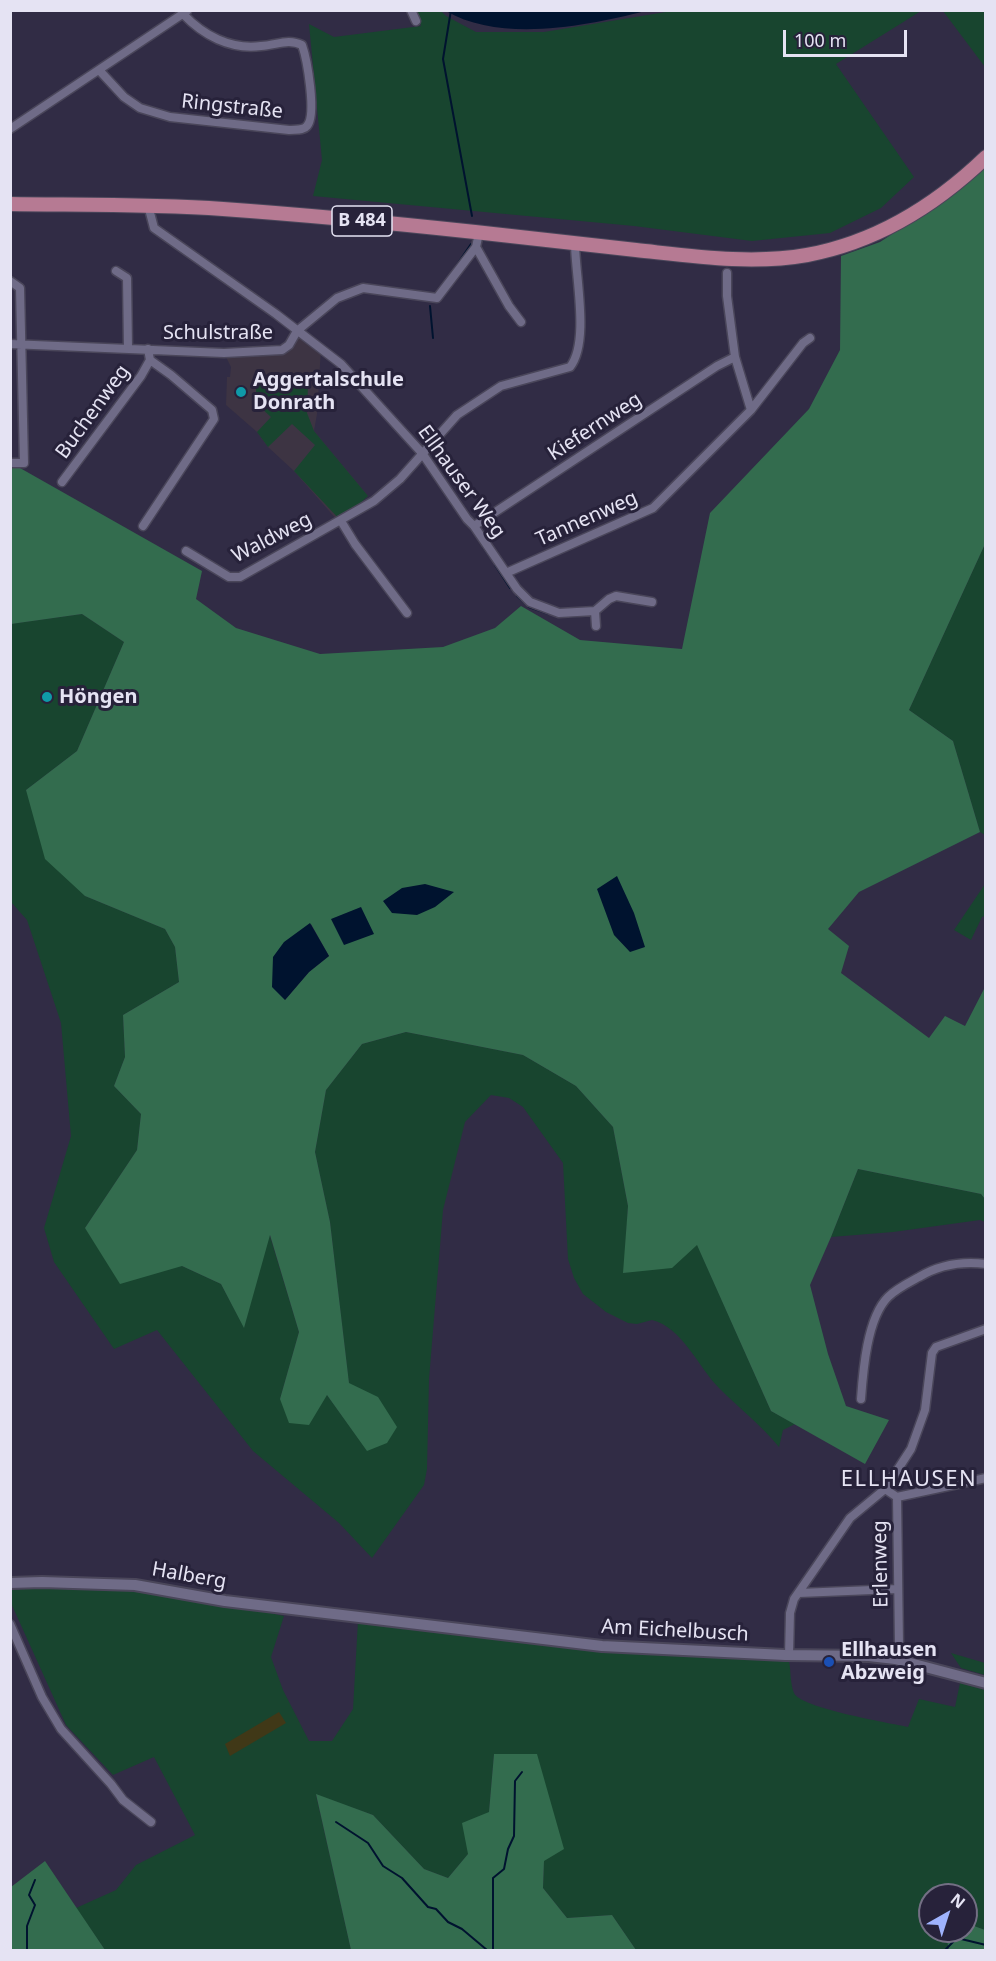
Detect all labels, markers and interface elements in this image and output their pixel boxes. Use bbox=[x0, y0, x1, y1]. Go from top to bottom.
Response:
scale bar bbox=[786, 18, 910, 56]
text: 100 m bbox=[794, 28, 846, 52]
street label: Ringstraße bbox=[180, 90, 284, 124]
road number: B 484 bbox=[332, 206, 392, 236]
street label: Schulstraße bbox=[163, 321, 273, 345]
street label: Buchenweg bbox=[51, 360, 135, 464]
place label: Aggertalschule Donrath bbox=[253, 368, 404, 415]
marker: Aggertalschule Donrath bbox=[234, 385, 248, 399]
street label: Kiefernweg bbox=[544, 388, 646, 466]
street label: Ellhauser Weg bbox=[412, 421, 510, 543]
street label: Tannenweg bbox=[533, 486, 641, 552]
street label: Waldweg bbox=[228, 508, 316, 568]
place label: Höngen bbox=[59, 685, 137, 709]
marker: Höngen bbox=[40, 690, 54, 704]
district label: ELLHAUSEN bbox=[841, 1467, 977, 1493]
street label: Erlenweg bbox=[868, 1520, 894, 1608]
street label: Halberg bbox=[150, 1558, 228, 1594]
street label: Am Eichelbusch bbox=[601, 1615, 749, 1647]
place label: Ellhausen Abzweig bbox=[841, 1638, 937, 1685]
marker: Ellhausen Abzweig bbox=[822, 1655, 836, 1669]
north arrow bbox=[918, 1883, 978, 1943]
text: N bbox=[946, 1888, 970, 1913]

